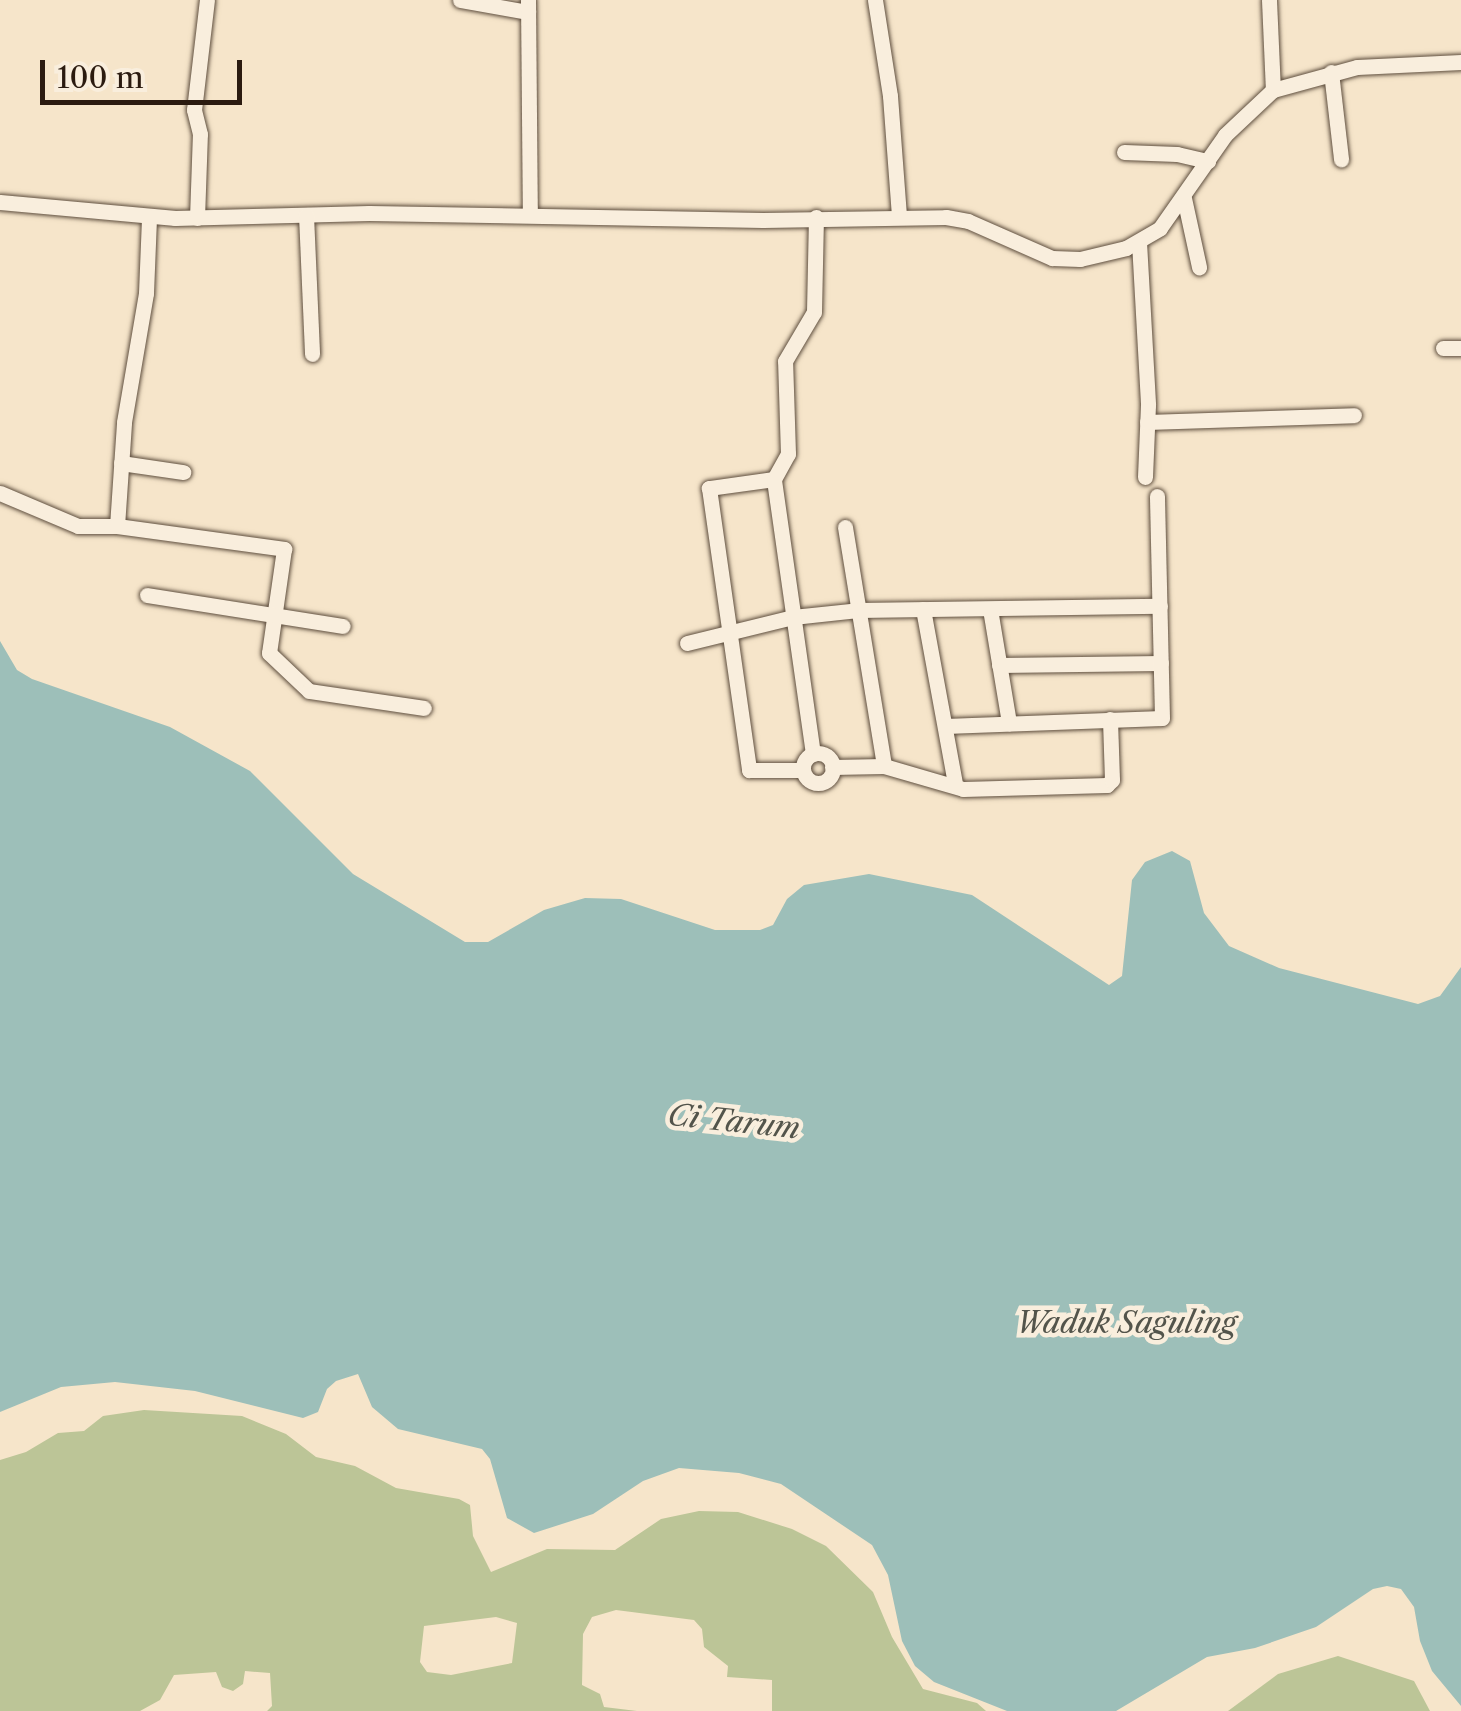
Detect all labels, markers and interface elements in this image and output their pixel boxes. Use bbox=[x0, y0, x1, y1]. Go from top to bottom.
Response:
scale bar bbox=[45, 40, 248, 102]
text: 100 m bbox=[57, 59, 144, 96]
water label: Ci Tarum bbox=[666, 1097, 802, 1147]
water label: Waduk Saguling bbox=[1016, 1305, 1236, 1341]

